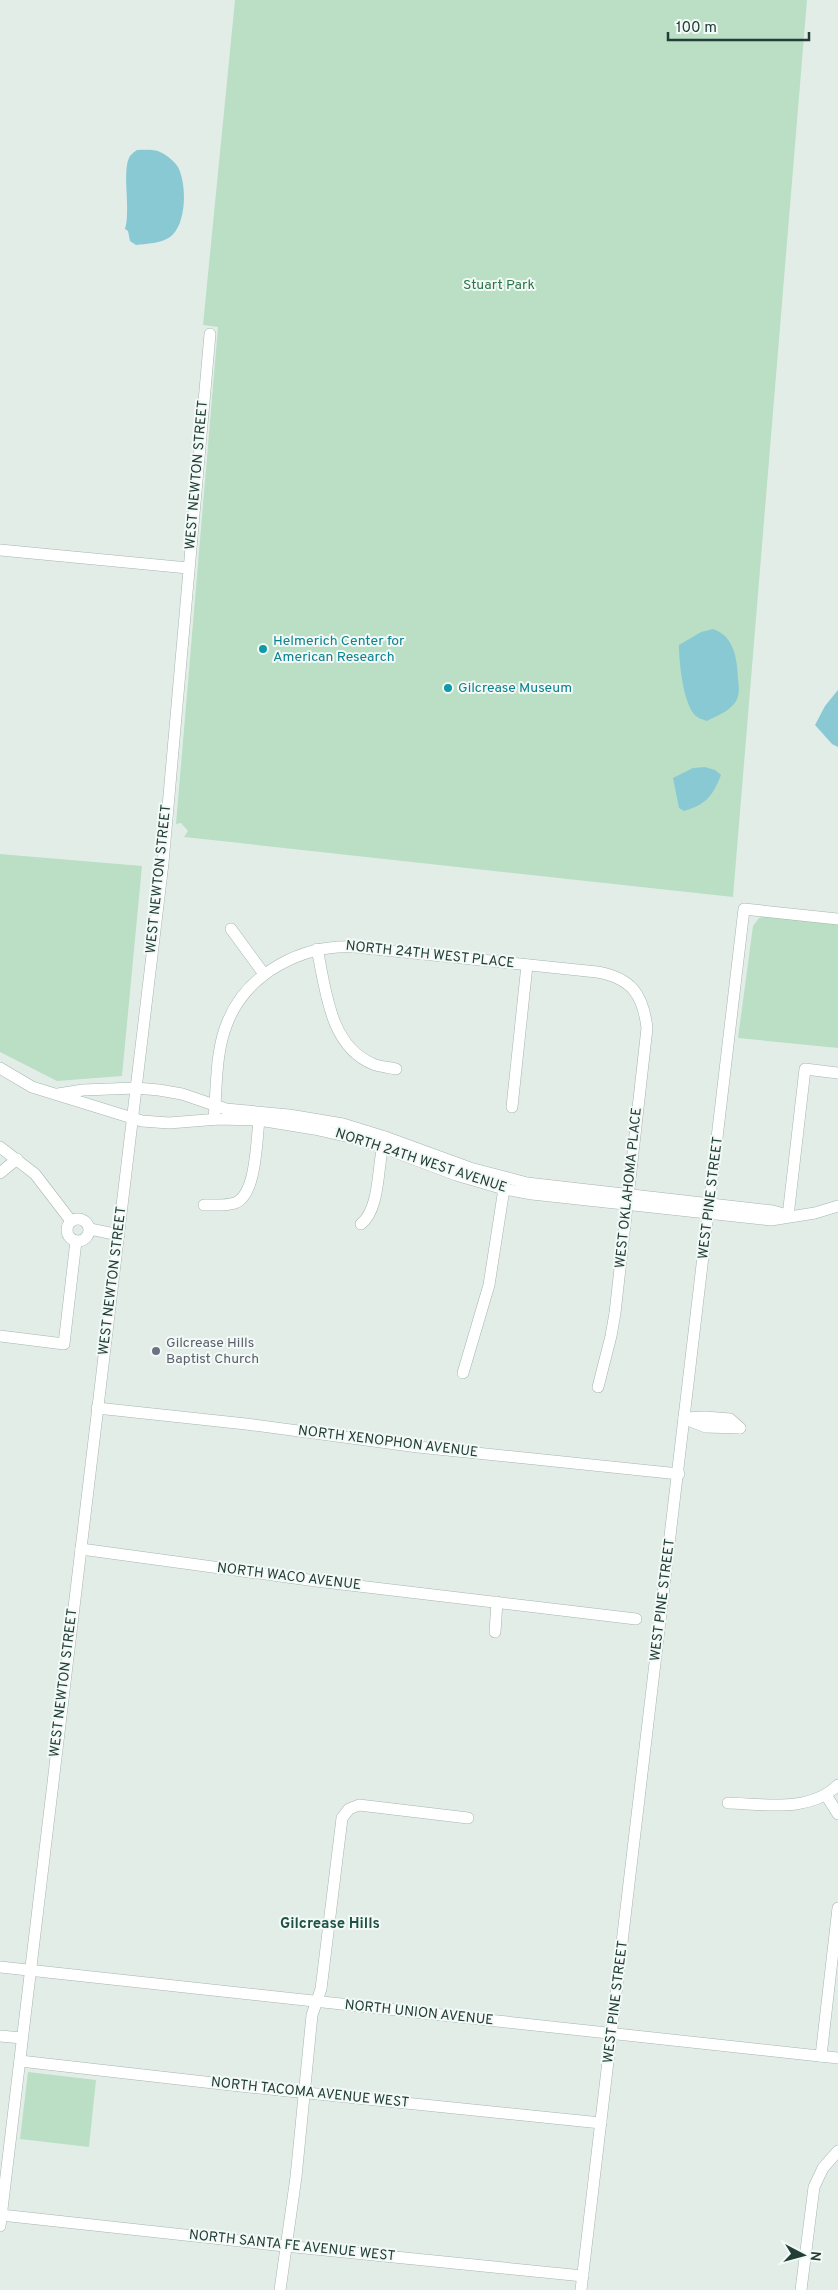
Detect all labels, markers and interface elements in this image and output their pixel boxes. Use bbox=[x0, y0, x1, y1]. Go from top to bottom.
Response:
scale bar bbox=[668, 10, 809, 42]
text: 100 m bbox=[676, 19, 717, 38]
park label: Stuart Park bbox=[463, 277, 535, 294]
street label: WEST NEWTON STREET bbox=[182, 400, 212, 550]
place label: Helmerich Center for American Research bbox=[273, 633, 405, 666]
marker: Helmerich Center for American Research bbox=[257, 643, 269, 655]
place label: Gilcrease Museum bbox=[458, 680, 572, 697]
marker: Gilcrease Museum bbox=[442, 682, 454, 694]
street label: WEST NEWTON STREET bbox=[143, 804, 175, 954]
street label: NORTH 24TH WEST PLACE bbox=[345, 938, 515, 972]
street label: WEST OKLAHOMA PLACE bbox=[612, 1107, 646, 1269]
street label: NORTH 24TH WEST AVENUE bbox=[333, 1125, 509, 1197]
street label: WEST PINE STREET bbox=[695, 1136, 727, 1260]
street label: WEST NEWTON STREET bbox=[95, 1206, 131, 1356]
place label: Gilcrease Hills Baptist Church bbox=[166, 1335, 259, 1368]
marker: Gilcrease Hills Baptist Church bbox=[150, 1345, 162, 1357]
street label: NORTH XENOPHON AVENUE bbox=[297, 1423, 479, 1461]
street label: WEST PINE STREET bbox=[647, 1538, 679, 1662]
street label: NORTH WACO AVENUE bbox=[216, 1560, 362, 1594]
street label: WEST NEWTON STREET bbox=[46, 1608, 82, 1758]
district label: Gilcrease Hills bbox=[280, 1915, 380, 1934]
street label: WEST PINE STREET bbox=[600, 1940, 632, 2064]
street label: NORTH UNION AVENUE bbox=[344, 1997, 494, 2029]
street label: NORTH TACOMA AVENUE WEST bbox=[210, 2074, 410, 2112]
street label: NORTH SANTA FE AVENUE WEST bbox=[188, 2227, 396, 2265]
north arrow bbox=[778, 2230, 828, 2280]
text: N bbox=[805, 2250, 823, 2262]

